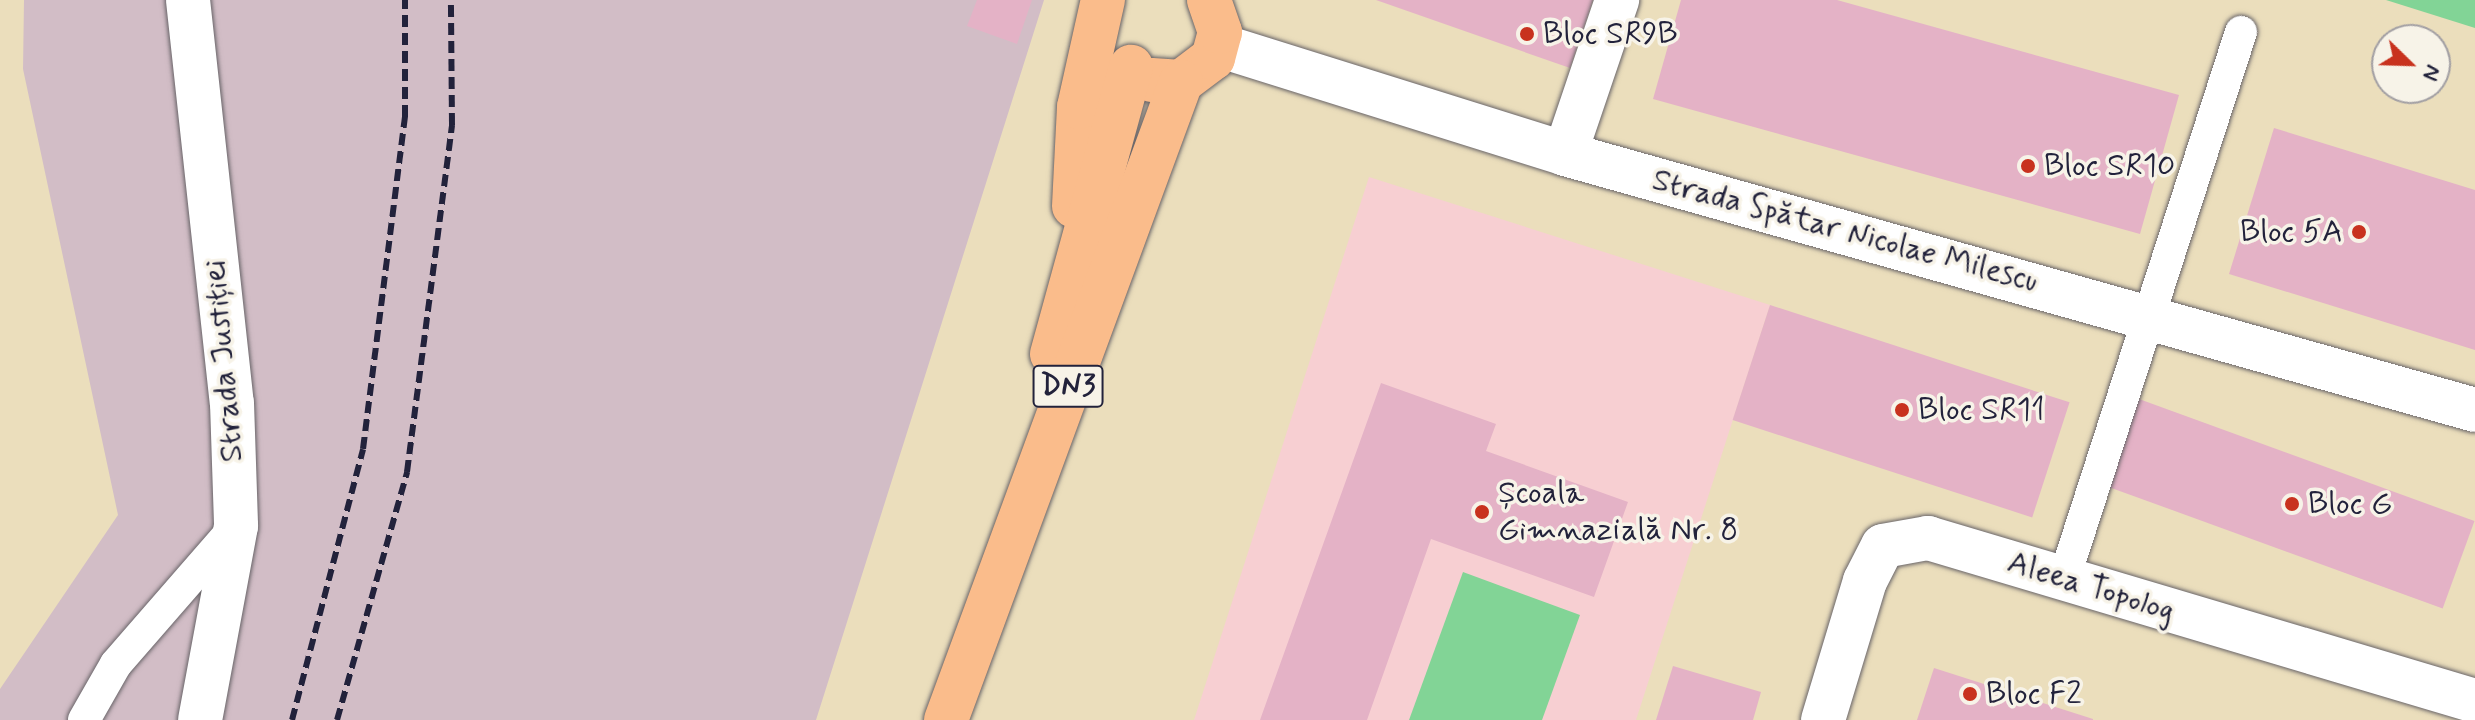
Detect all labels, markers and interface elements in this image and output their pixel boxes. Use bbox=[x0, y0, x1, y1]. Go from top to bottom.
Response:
place label: Bloc SR9B bbox=[1543, 15, 1678, 53]
north arrow bbox=[2371, 24, 2451, 104]
marker: Bloc SR9B bbox=[1518, 25, 1536, 43]
text: N bbox=[2416, 60, 2447, 85]
place label: Bloc SR10 bbox=[2044, 147, 2175, 185]
marker: Bloc SR10 bbox=[2019, 157, 2037, 175]
street label: Strada Spătar Nicolae Milescu bbox=[1641, 159, 2049, 303]
place label: Bloc 5A bbox=[2240, 213, 2343, 251]
marker: Bloc 5A bbox=[2350, 223, 2368, 241]
street label: Strada Justiției bbox=[196, 258, 252, 464]
road number: DN3 bbox=[1032, 360, 1104, 412]
place label: Bloc SR11 bbox=[1918, 391, 2045, 429]
marker: Bloc SR11 bbox=[1893, 401, 1911, 419]
place label: Școala Gimnazială Nr. 8 bbox=[1498, 475, 1738, 550]
place label: Bloc G bbox=[2308, 485, 2392, 523]
marker: Bloc G bbox=[2283, 495, 2301, 513]
marker: Școala Gimnazială Nr. 8 bbox=[1473, 503, 1491, 521]
street label: Aleea Topolog bbox=[2003, 543, 2179, 631]
place label: Bloc F2 bbox=[1986, 675, 2082, 713]
marker: Bloc F2 bbox=[1961, 685, 1979, 703]

